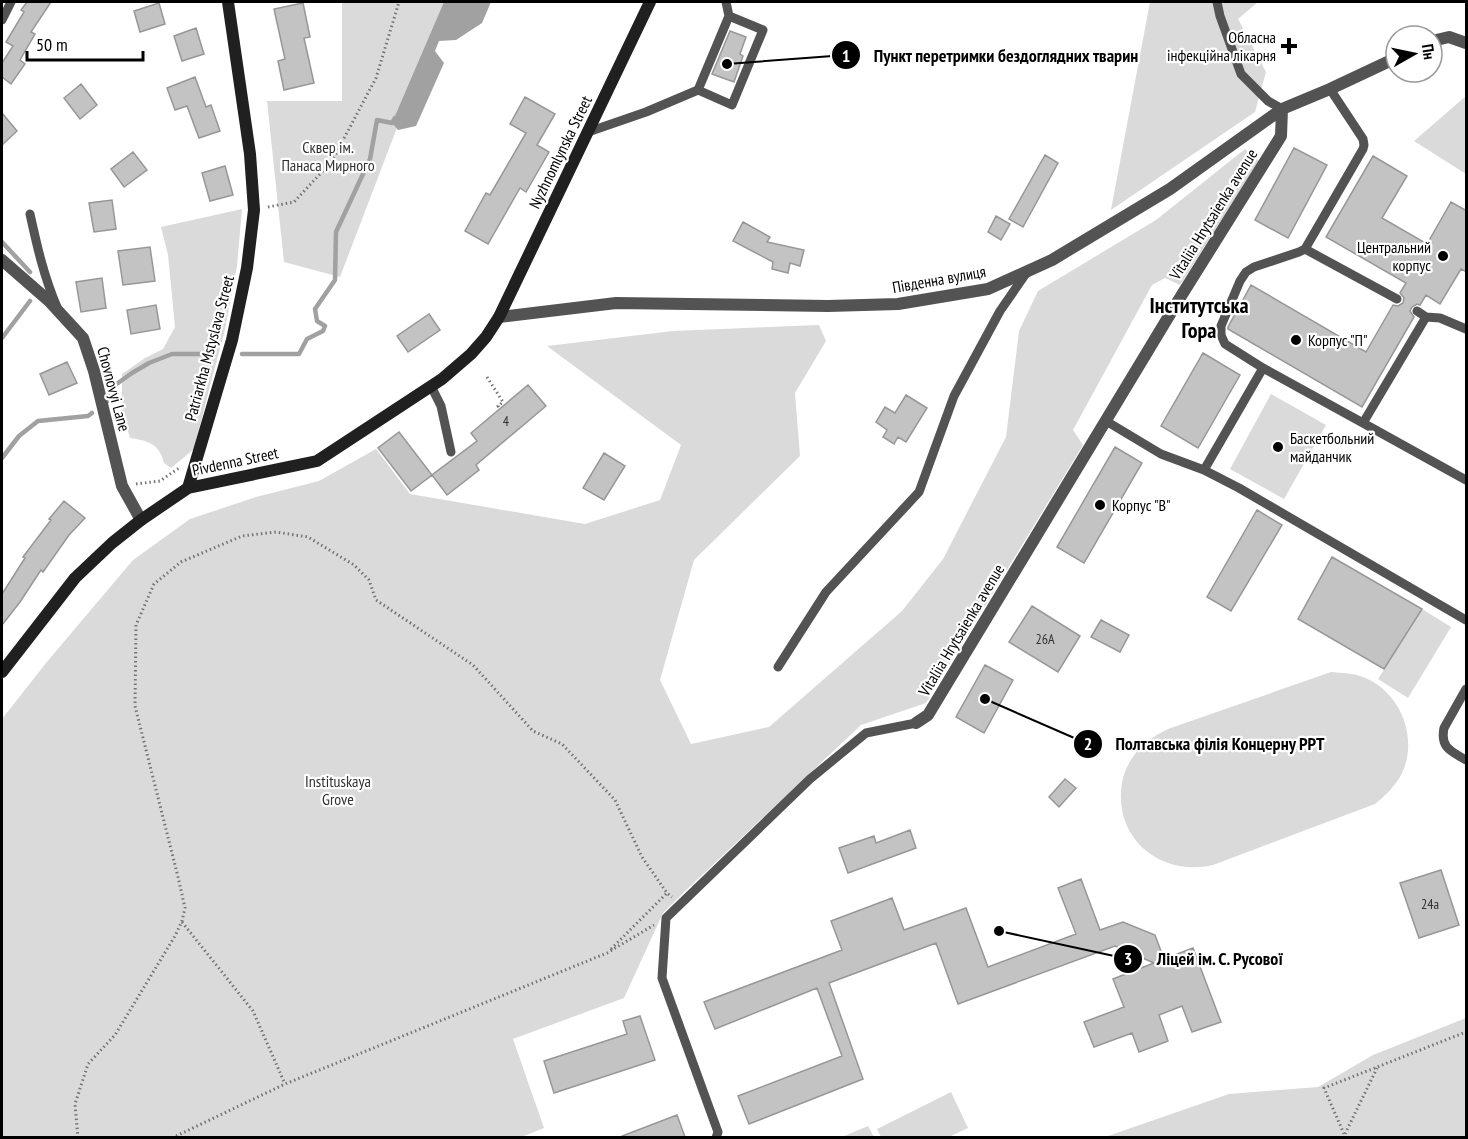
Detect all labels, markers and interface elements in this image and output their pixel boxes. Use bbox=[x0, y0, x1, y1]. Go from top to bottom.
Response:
scale bar bbox=[27, 24, 142, 62]
north arrow bbox=[1384, 24, 1444, 84]
place label: Обласна інфекційна лікарня bbox=[1167, 27, 1276, 65]
text: 50 m bbox=[36, 33, 68, 56]
callout: Пункт перетримки бездоглядних тварин bbox=[831, 37, 1151, 73]
marker: Обласна інфекційна лікарня bbox=[1280, 37, 1298, 55]
text: Пн bbox=[1418, 42, 1440, 61]
text: 1 bbox=[842, 44, 850, 67]
text: Пункт перетримки бездоглядних тварин bbox=[874, 44, 1138, 67]
street label: Nyzhnomlynska Street bbox=[524, 92, 596, 212]
park label: Сквер ім. Панаса Мирного bbox=[281, 137, 375, 175]
street label: Vitaliia Hrytsaienka avenue bbox=[1164, 145, 1261, 284]
place label: Центральний корпус bbox=[1357, 237, 1431, 275]
marker: Центральний корпус bbox=[1436, 249, 1450, 263]
street label: Південна вулиця bbox=[891, 261, 987, 297]
street label: Patriarkha Mstyslava Street bbox=[180, 272, 238, 423]
district label: Інститутська Гора bbox=[1149, 291, 1249, 344]
place label: Корпус "П" bbox=[1308, 330, 1368, 350]
marker: Корпус "П" bbox=[1289, 333, 1303, 347]
street label: Chovnovyi Lane bbox=[93, 344, 135, 434]
house number: 4 bbox=[503, 412, 510, 430]
place label: Баскетбольний майданчик bbox=[1290, 428, 1374, 466]
marker: Баскетбольний майданчик bbox=[1271, 440, 1285, 454]
street label: Pivdenna Street bbox=[190, 442, 280, 480]
place label: Корпус "В" bbox=[1112, 495, 1171, 515]
marker: Корпус "В" bbox=[1093, 498, 1107, 512]
street label: Vitaliia Hrytsaienka avenue bbox=[913, 560, 1008, 700]
house number: 26А bbox=[1035, 630, 1055, 648]
callout: Полтавська філія Концерну РРТ bbox=[1073, 726, 1337, 762]
text: 2 bbox=[1084, 732, 1092, 755]
text: Полтавська філія Концерну РРТ bbox=[1115, 732, 1325, 755]
park label: Іnstituskaya Grove bbox=[305, 771, 371, 809]
house number: 24а bbox=[1421, 895, 1439, 913]
callout: Ліцей ім. С. Русової bbox=[1113, 941, 1296, 977]
text: 3 bbox=[1124, 947, 1132, 970]
text: Ліцей ім. С. Русової bbox=[1156, 947, 1283, 970]

